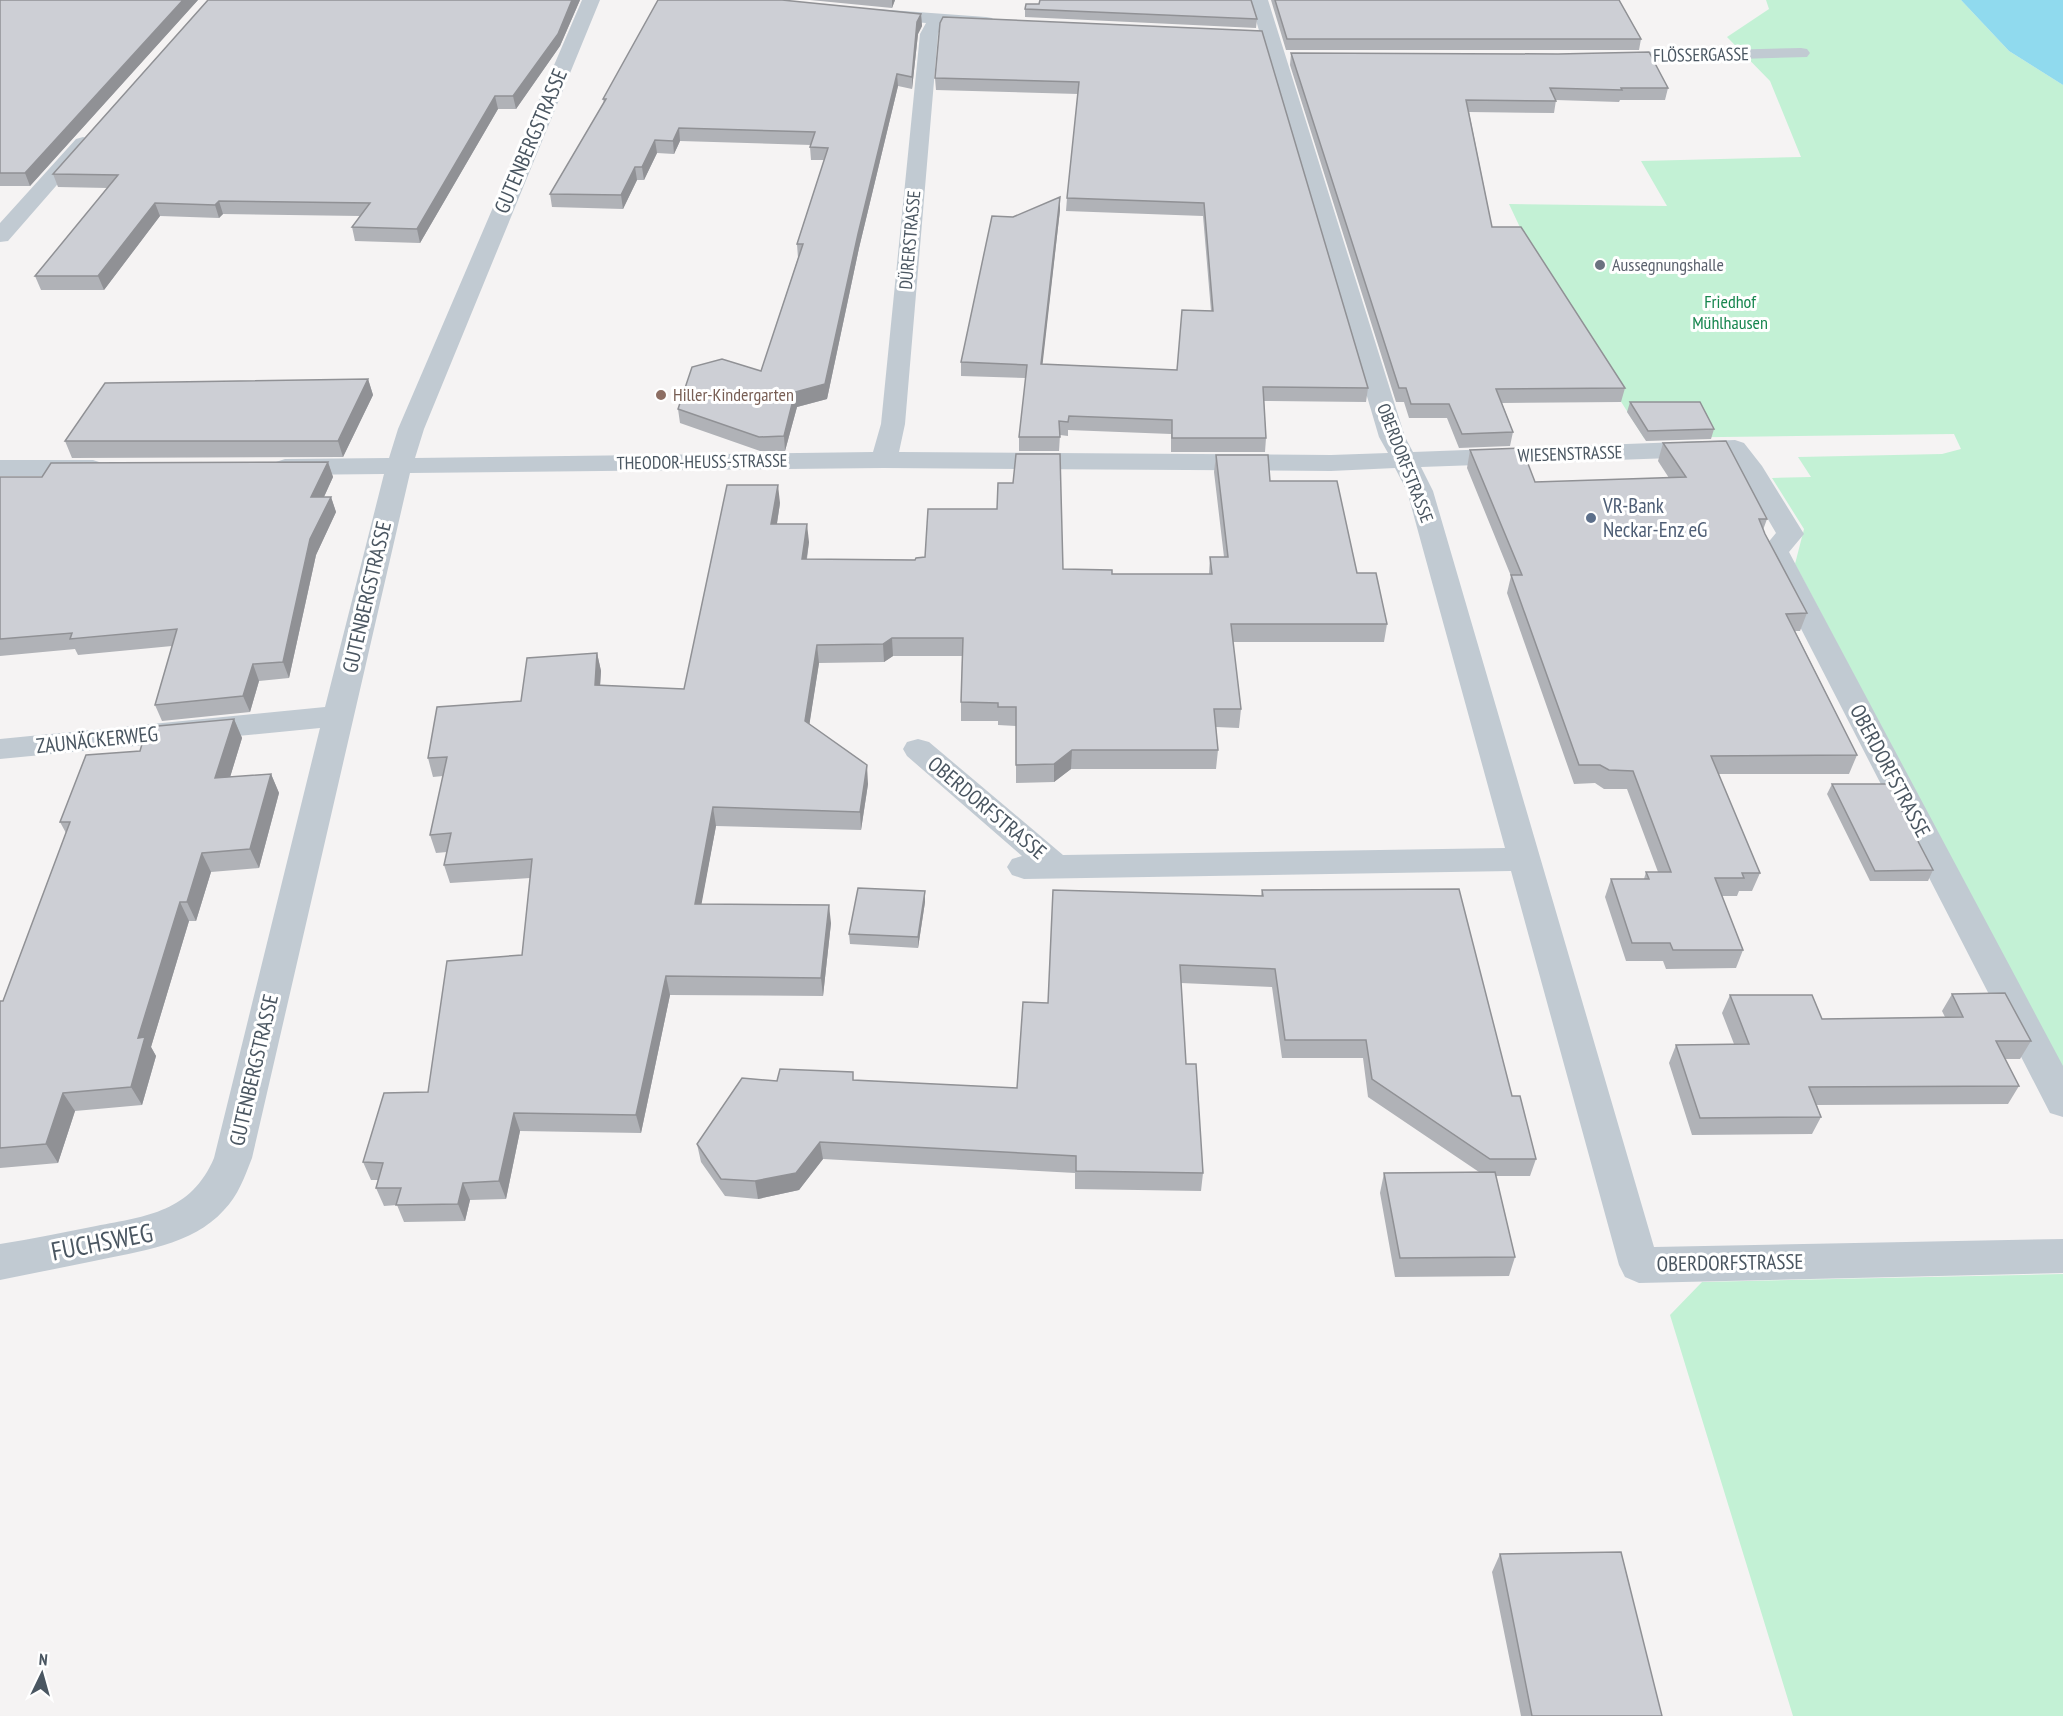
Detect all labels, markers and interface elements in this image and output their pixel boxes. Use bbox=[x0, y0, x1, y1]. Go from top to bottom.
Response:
street label: FLÖSSERGASSE bbox=[1653, 42, 1749, 67]
street label: GUTENBERGSTRASSE bbox=[488, 64, 573, 217]
street label: DÜRERSTRASSE bbox=[894, 189, 925, 290]
place label: Aussegnungshalle bbox=[1612, 253, 1724, 276]
marker: Aussegnungshalle bbox=[1593, 258, 1607, 272]
park label: Friedhof Mühlhausen bbox=[1692, 290, 1768, 334]
place label: Hiller-Kindergarten bbox=[673, 383, 794, 406]
marker: Hiller-Kindergarten bbox=[654, 388, 668, 402]
street label: OBERDORFSTRASSE bbox=[1372, 400, 1439, 526]
street label: WIESENSTRASSE bbox=[1517, 440, 1623, 467]
street label: THEODOR-HEUSS-STRASSE bbox=[616, 449, 788, 474]
place label: VR-Bank Neckar-Enz eG bbox=[1602, 492, 1707, 543]
marker: VR-Bank Neckar-Enz eG bbox=[1584, 511, 1598, 525]
street label: GUTENBERGSTRASSE bbox=[336, 519, 397, 675]
street label: OBERDORFSTRASSE bbox=[1844, 700, 1937, 842]
street label: ZAUNÄCKERWEG bbox=[35, 720, 159, 759]
street label: OBERDORFSTRASSE bbox=[922, 750, 1052, 865]
street label: GUTENBERGSTRASSE bbox=[223, 992, 284, 1148]
street label: FUCHSWEG bbox=[48, 1216, 155, 1268]
street label: OBERDORFSTRASSE bbox=[1656, 1248, 1804, 1277]
north arrow bbox=[12, 1644, 72, 1704]
text: N bbox=[38, 1649, 48, 1669]

